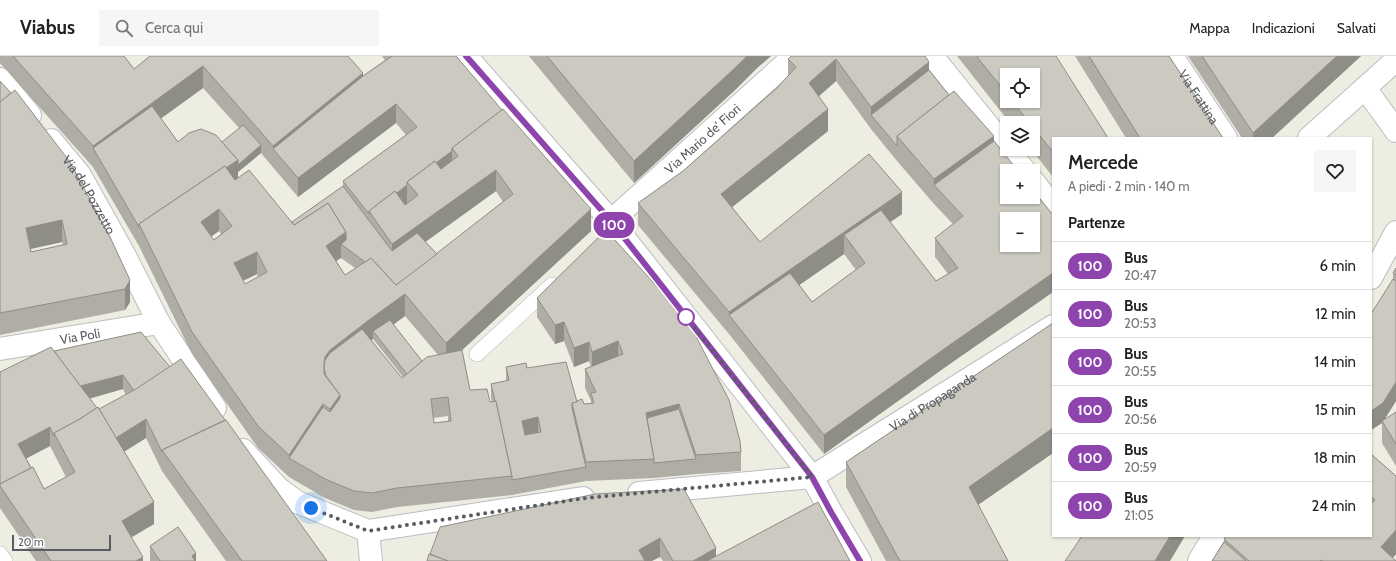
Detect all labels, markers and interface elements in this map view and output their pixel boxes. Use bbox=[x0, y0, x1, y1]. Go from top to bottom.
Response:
search box bbox=[99, 10, 379, 46]
text: Viabus bbox=[20, 16, 75, 39]
icon: search bbox=[113, 17, 135, 39]
text: Cerca qui bbox=[145, 19, 203, 37]
text: Mappa bbox=[1189, 19, 1230, 37]
text: Indicazioni bbox=[1252, 19, 1315, 37]
text: Salvati bbox=[1337, 19, 1376, 37]
street label: Via Frattina bbox=[1175, 67, 1223, 128]
map controls bbox=[1000, 68, 1040, 252]
button: locate bbox=[1000, 68, 1040, 108]
street label: Via Mario de' Fiori bbox=[661, 100, 744, 177]
button: layers bbox=[1000, 116, 1040, 156]
button: heart bbox=[1314, 150, 1356, 192]
text: Mercede bbox=[1068, 151, 1138, 174]
street label: Via del Pozzetto bbox=[59, 152, 119, 237]
button: + bbox=[1000, 164, 1040, 204]
text: A piedi · 2 min · 140 m bbox=[1068, 178, 1190, 194]
line badge: 100 bbox=[591, 212, 637, 238]
button: − bbox=[1000, 212, 1040, 252]
text: Partenze bbox=[1068, 214, 1125, 232]
text: 100 bbox=[602, 216, 626, 234]
text: Bus bbox=[1124, 249, 1148, 267]
text: 100 bbox=[1078, 257, 1102, 275]
text: 6 min bbox=[1319, 257, 1356, 275]
text: 20:47 bbox=[1124, 267, 1157, 283]
text: Bus bbox=[1124, 297, 1148, 315]
text: 100 bbox=[1078, 305, 1102, 323]
text: 12 min bbox=[1315, 305, 1356, 323]
unlabelled marker bbox=[677, 308, 695, 326]
text: 20:53 bbox=[1124, 315, 1157, 331]
street label: Via Poli bbox=[59, 325, 101, 347]
text: Bus bbox=[1124, 345, 1148, 363]
text: 100 bbox=[1078, 353, 1102, 371]
text: 14 min bbox=[1314, 353, 1356, 371]
text: 20:55 bbox=[1124, 363, 1157, 379]
street label: Via di Propaganda bbox=[886, 368, 979, 434]
text: Bus bbox=[1124, 393, 1148, 411]
text: 100 bbox=[1078, 401, 1102, 419]
text: 15 min bbox=[1315, 401, 1356, 419]
text: 20:56 bbox=[1124, 411, 1157, 427]
text: Bus bbox=[1124, 441, 1148, 459]
text: 100 bbox=[1078, 449, 1102, 467]
text: 18 min bbox=[1314, 449, 1356, 467]
text: 20:59 bbox=[1124, 459, 1157, 475]
text: Bus bbox=[1124, 489, 1148, 507]
text: 100 bbox=[1078, 497, 1102, 515]
text: 24 min bbox=[1311, 497, 1356, 515]
your location bbox=[301, 498, 321, 518]
text: 21:05 bbox=[1124, 507, 1154, 523]
scale bar bbox=[12, 533, 111, 552]
text: 20 m bbox=[18, 535, 44, 549]

